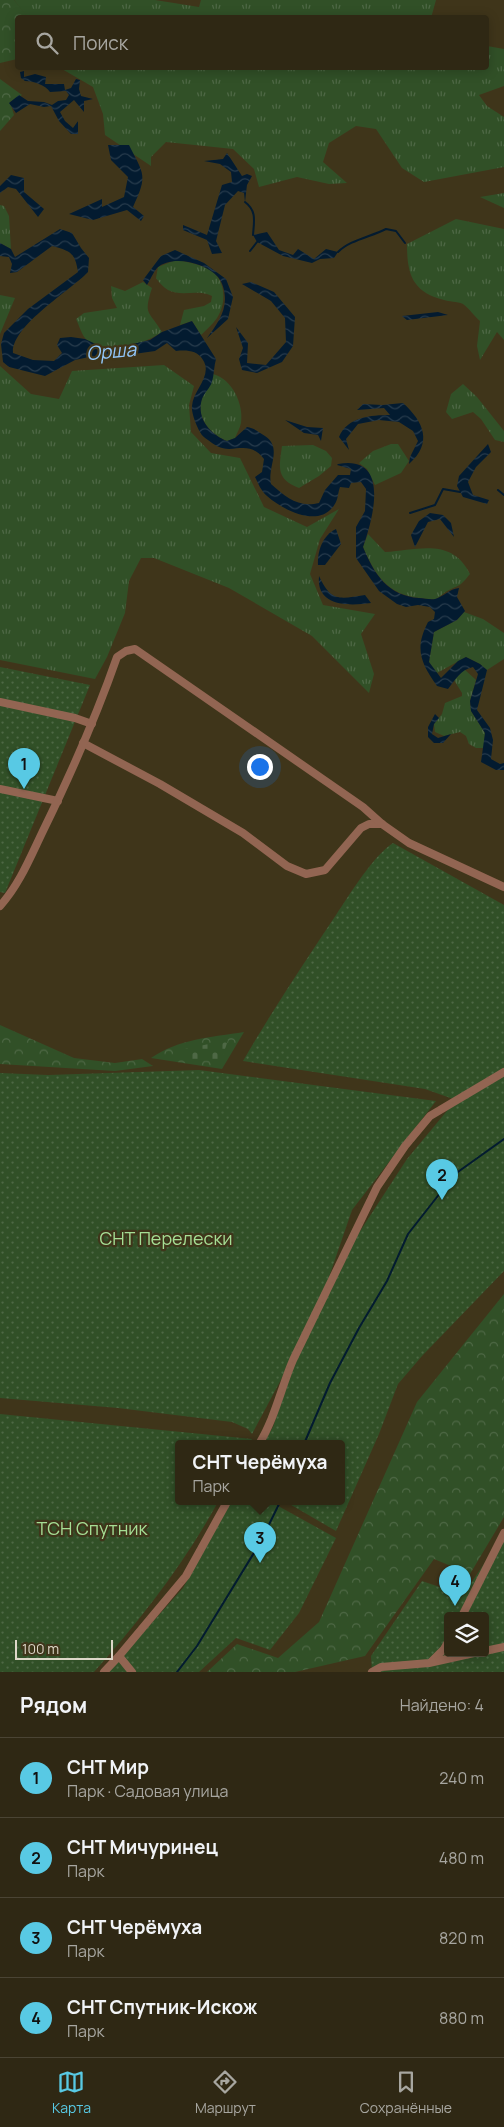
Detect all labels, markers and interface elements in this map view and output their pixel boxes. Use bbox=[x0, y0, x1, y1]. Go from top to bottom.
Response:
search box bbox=[15, 15, 489, 70]
icon: search bbox=[33, 29, 61, 57]
text: Поиск bbox=[73, 30, 128, 56]
water label: Орша bbox=[85, 336, 138, 366]
pin: 1 bbox=[8, 748, 40, 789]
your location bbox=[247, 754, 273, 780]
pin: 2 bbox=[426, 1159, 458, 1200]
park label: СНТ Перелески bbox=[99, 1226, 233, 1250]
popup bbox=[175, 1440, 345, 1505]
text: СНТ Черёмуха bbox=[192, 1449, 328, 1475]
text: Парк bbox=[192, 1475, 230, 1497]
park label: ТСН Спутник bbox=[36, 1516, 149, 1540]
pin: 3 bbox=[244, 1522, 276, 1563]
pin: 4 bbox=[439, 1565, 471, 1606]
map controls bbox=[444, 1612, 489, 1657]
button: layers bbox=[444, 1612, 489, 1657]
scale bar bbox=[15, 1637, 112, 1660]
text: 100 m bbox=[22, 1639, 59, 1658]
text: Рядом bbox=[20, 1691, 87, 1719]
text: Найдено: 4 bbox=[400, 1694, 484, 1716]
text: СНТ Мир bbox=[67, 1754, 149, 1780]
text: 1 bbox=[32, 1767, 40, 1789]
text: 240 m bbox=[439, 1767, 484, 1789]
text: Парк · Садовая улица bbox=[67, 1780, 228, 1802]
text: СНТ Мичуринец bbox=[67, 1834, 218, 1860]
text: 2 bbox=[31, 1847, 41, 1869]
text: 480 m bbox=[439, 1847, 484, 1869]
text: Парк bbox=[67, 1860, 104, 1882]
text: СНТ Черёмуха bbox=[67, 1914, 202, 1940]
text: 3 bbox=[31, 1927, 41, 1949]
text: 820 m bbox=[439, 1927, 484, 1949]
text: Парк bbox=[67, 1940, 104, 1962]
text: СНТ Спутник-Искож bbox=[67, 1994, 257, 2020]
text: 4 bbox=[31, 2007, 41, 2029]
text: 880 m bbox=[439, 2007, 484, 2029]
text: Парк bbox=[67, 2020, 104, 2042]
tab: Карта bbox=[52, 2068, 91, 2117]
tab: Маршрут bbox=[195, 2068, 256, 2117]
tab: Сохранённые bbox=[360, 2068, 452, 2117]

